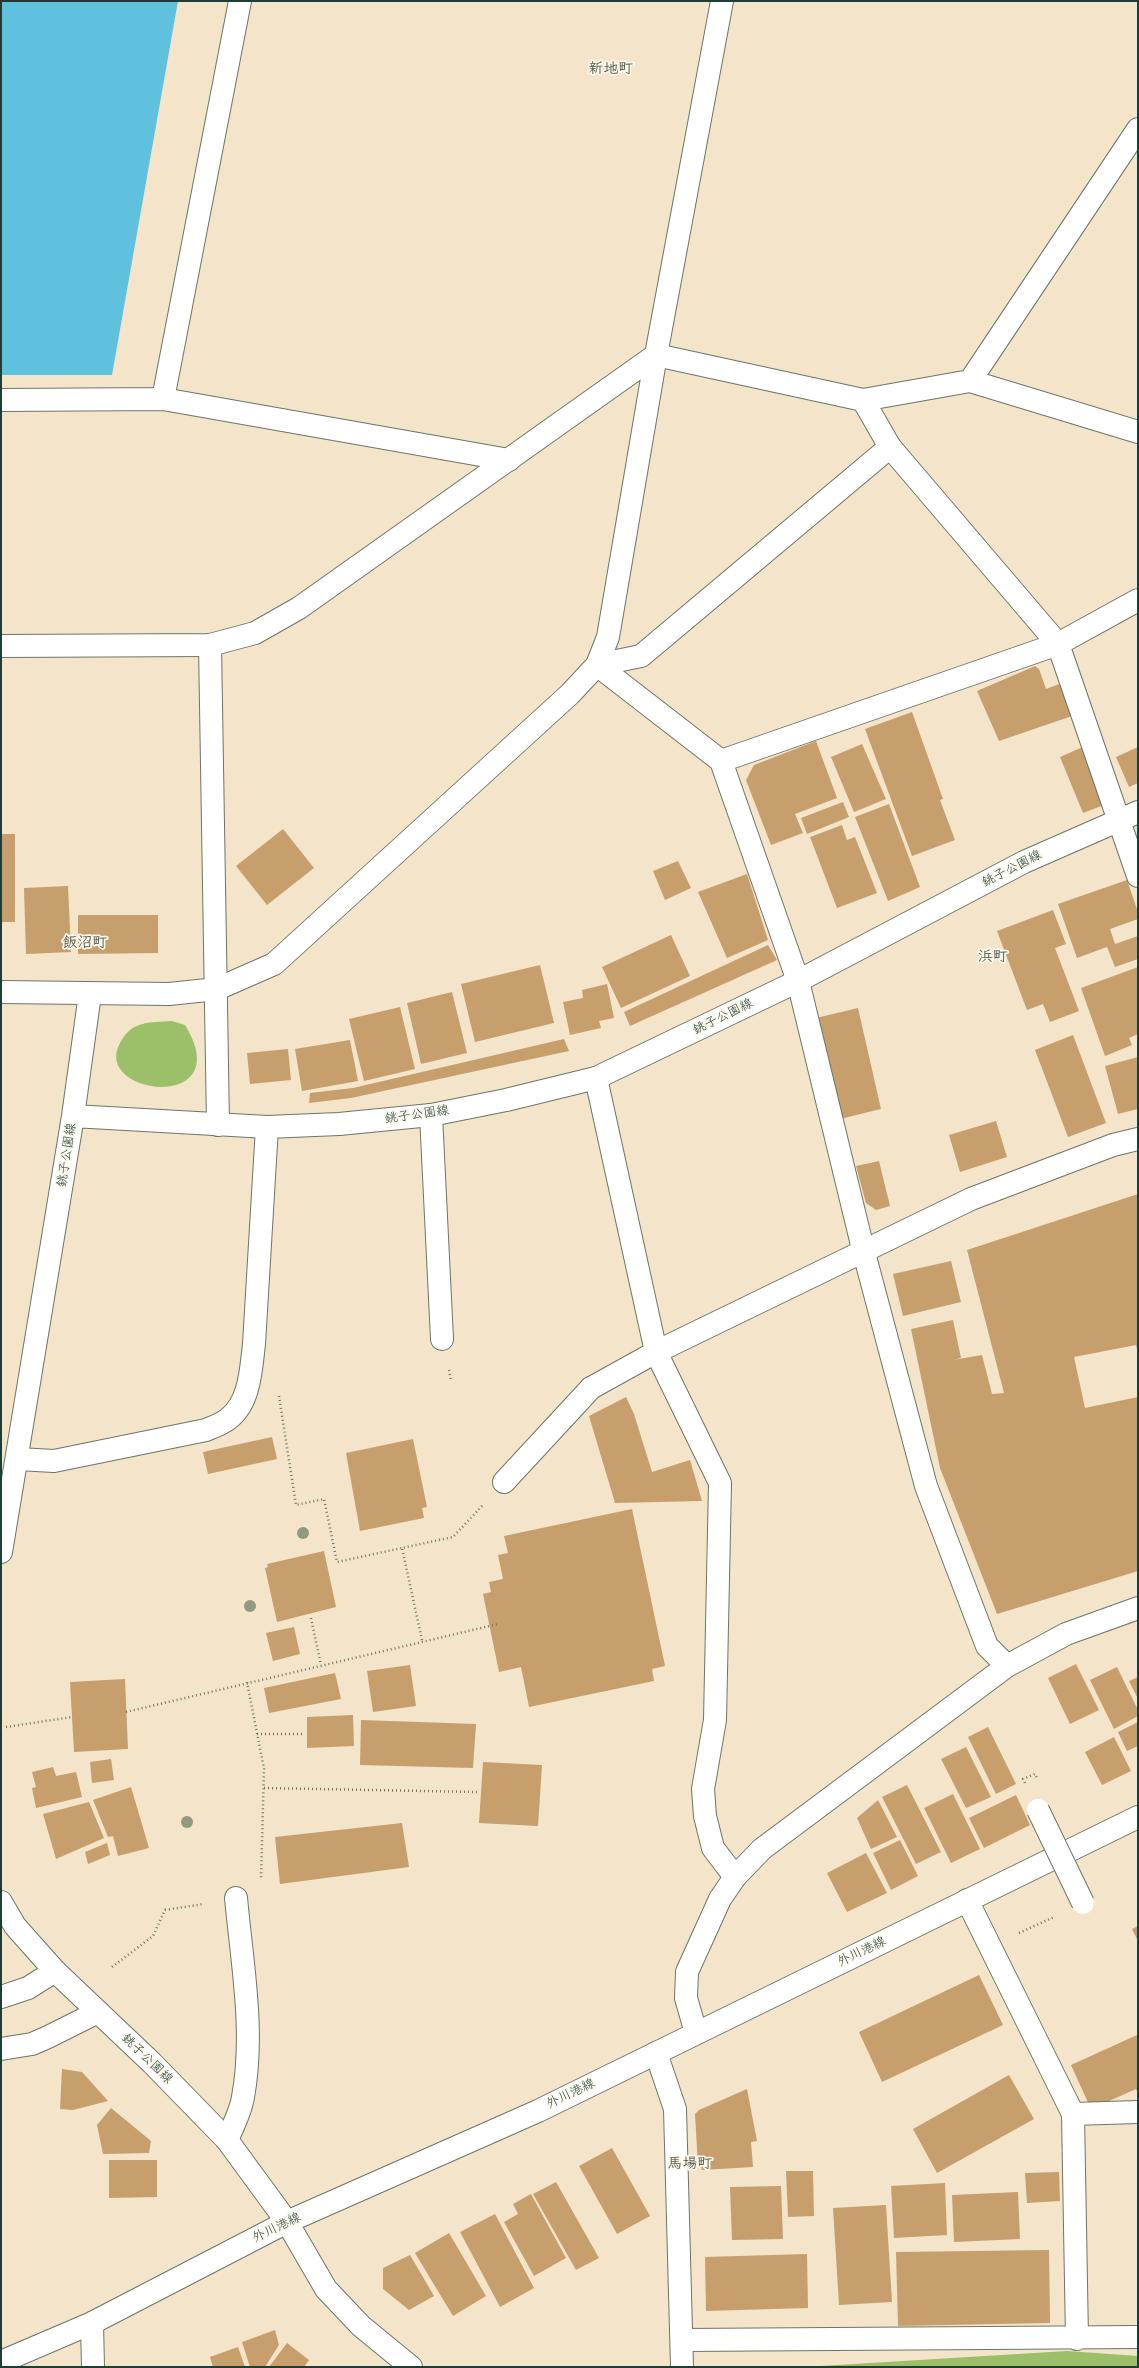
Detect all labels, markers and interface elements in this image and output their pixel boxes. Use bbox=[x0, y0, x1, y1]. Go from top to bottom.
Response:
district label: 新地町 bbox=[589, 60, 633, 78]
street label: 銚子公園線 bbox=[980, 847, 1044, 891]
district label: 飯沼町 bbox=[63, 934, 107, 952]
district label: 浜町 bbox=[978, 948, 1008, 966]
street label: 銚子公園線 bbox=[690, 996, 756, 1038]
street label: 銚子公園線 bbox=[384, 1103, 450, 1127]
street label: 銚子公園線 bbox=[54, 1122, 80, 1188]
street label: 外川港線 bbox=[835, 1934, 889, 1970]
street label: 銚子公園線 bbox=[118, 2031, 176, 2087]
street label: 外川港線 bbox=[544, 2076, 598, 2112]
district label: 馬場町 bbox=[668, 2155, 712, 2173]
street label: 外川港線 bbox=[250, 2210, 304, 2246]

